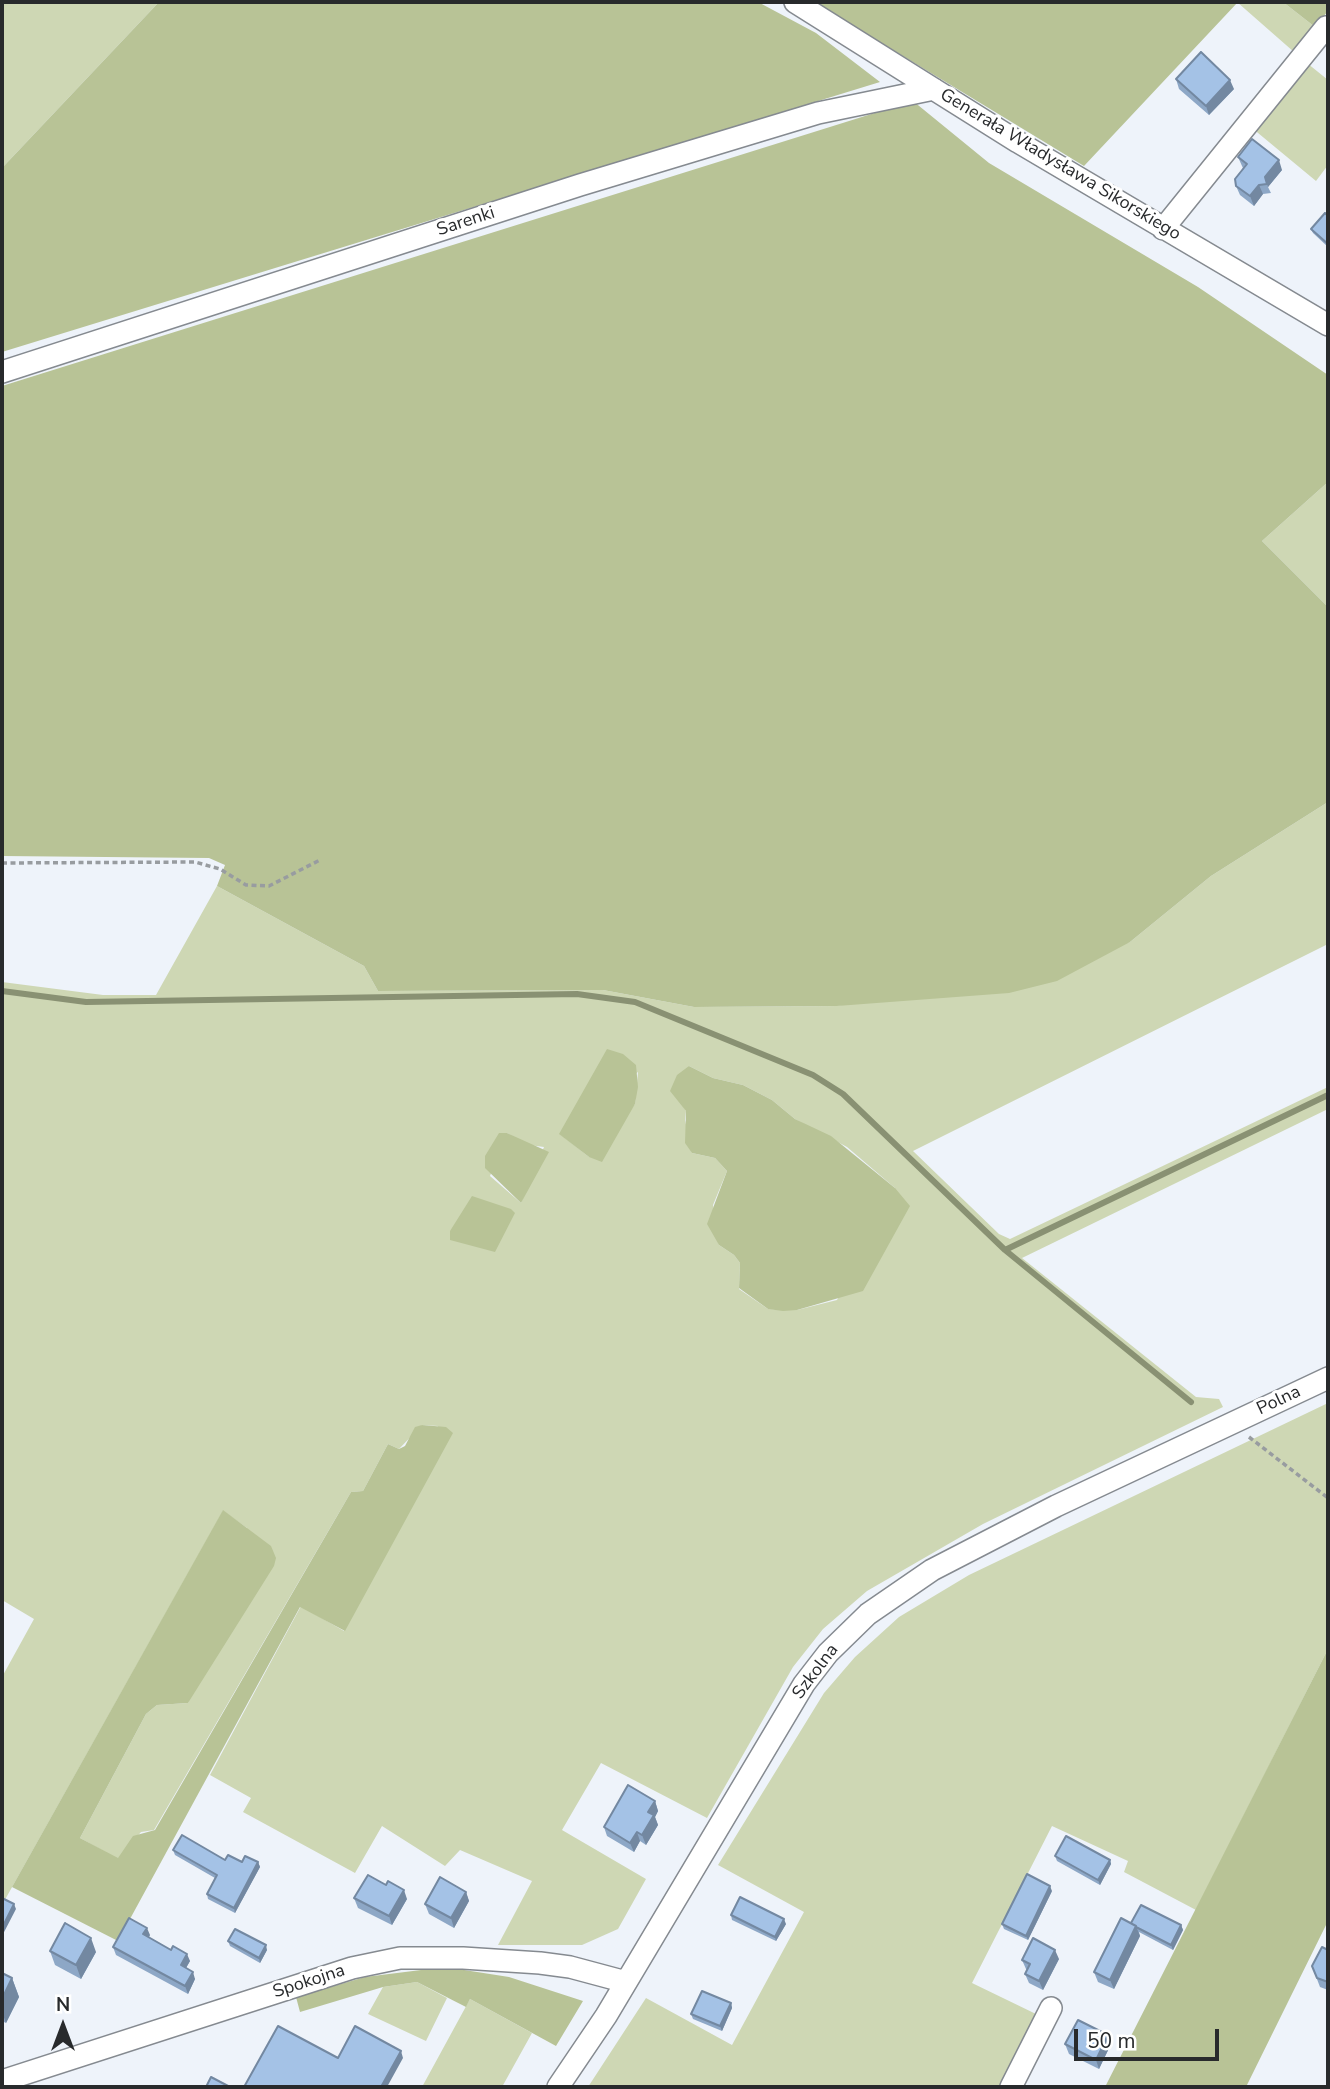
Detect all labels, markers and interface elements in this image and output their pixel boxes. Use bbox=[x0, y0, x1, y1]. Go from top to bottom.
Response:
street label: Generała Władysława Sikorskiego bbox=[936, 84, 1184, 246]
street label: Sarenki bbox=[434, 202, 498, 242]
street label: Polna bbox=[1254, 1381, 1304, 1421]
street label: Szkolna bbox=[788, 1640, 844, 1704]
street label: Spokojna bbox=[270, 1960, 348, 2004]
north arrow bbox=[28, 1991, 98, 2061]
text: N bbox=[56, 1992, 70, 2018]
scale bar bbox=[1078, 2016, 1223, 2060]
text: 50 m bbox=[1087, 2027, 1136, 2055]

